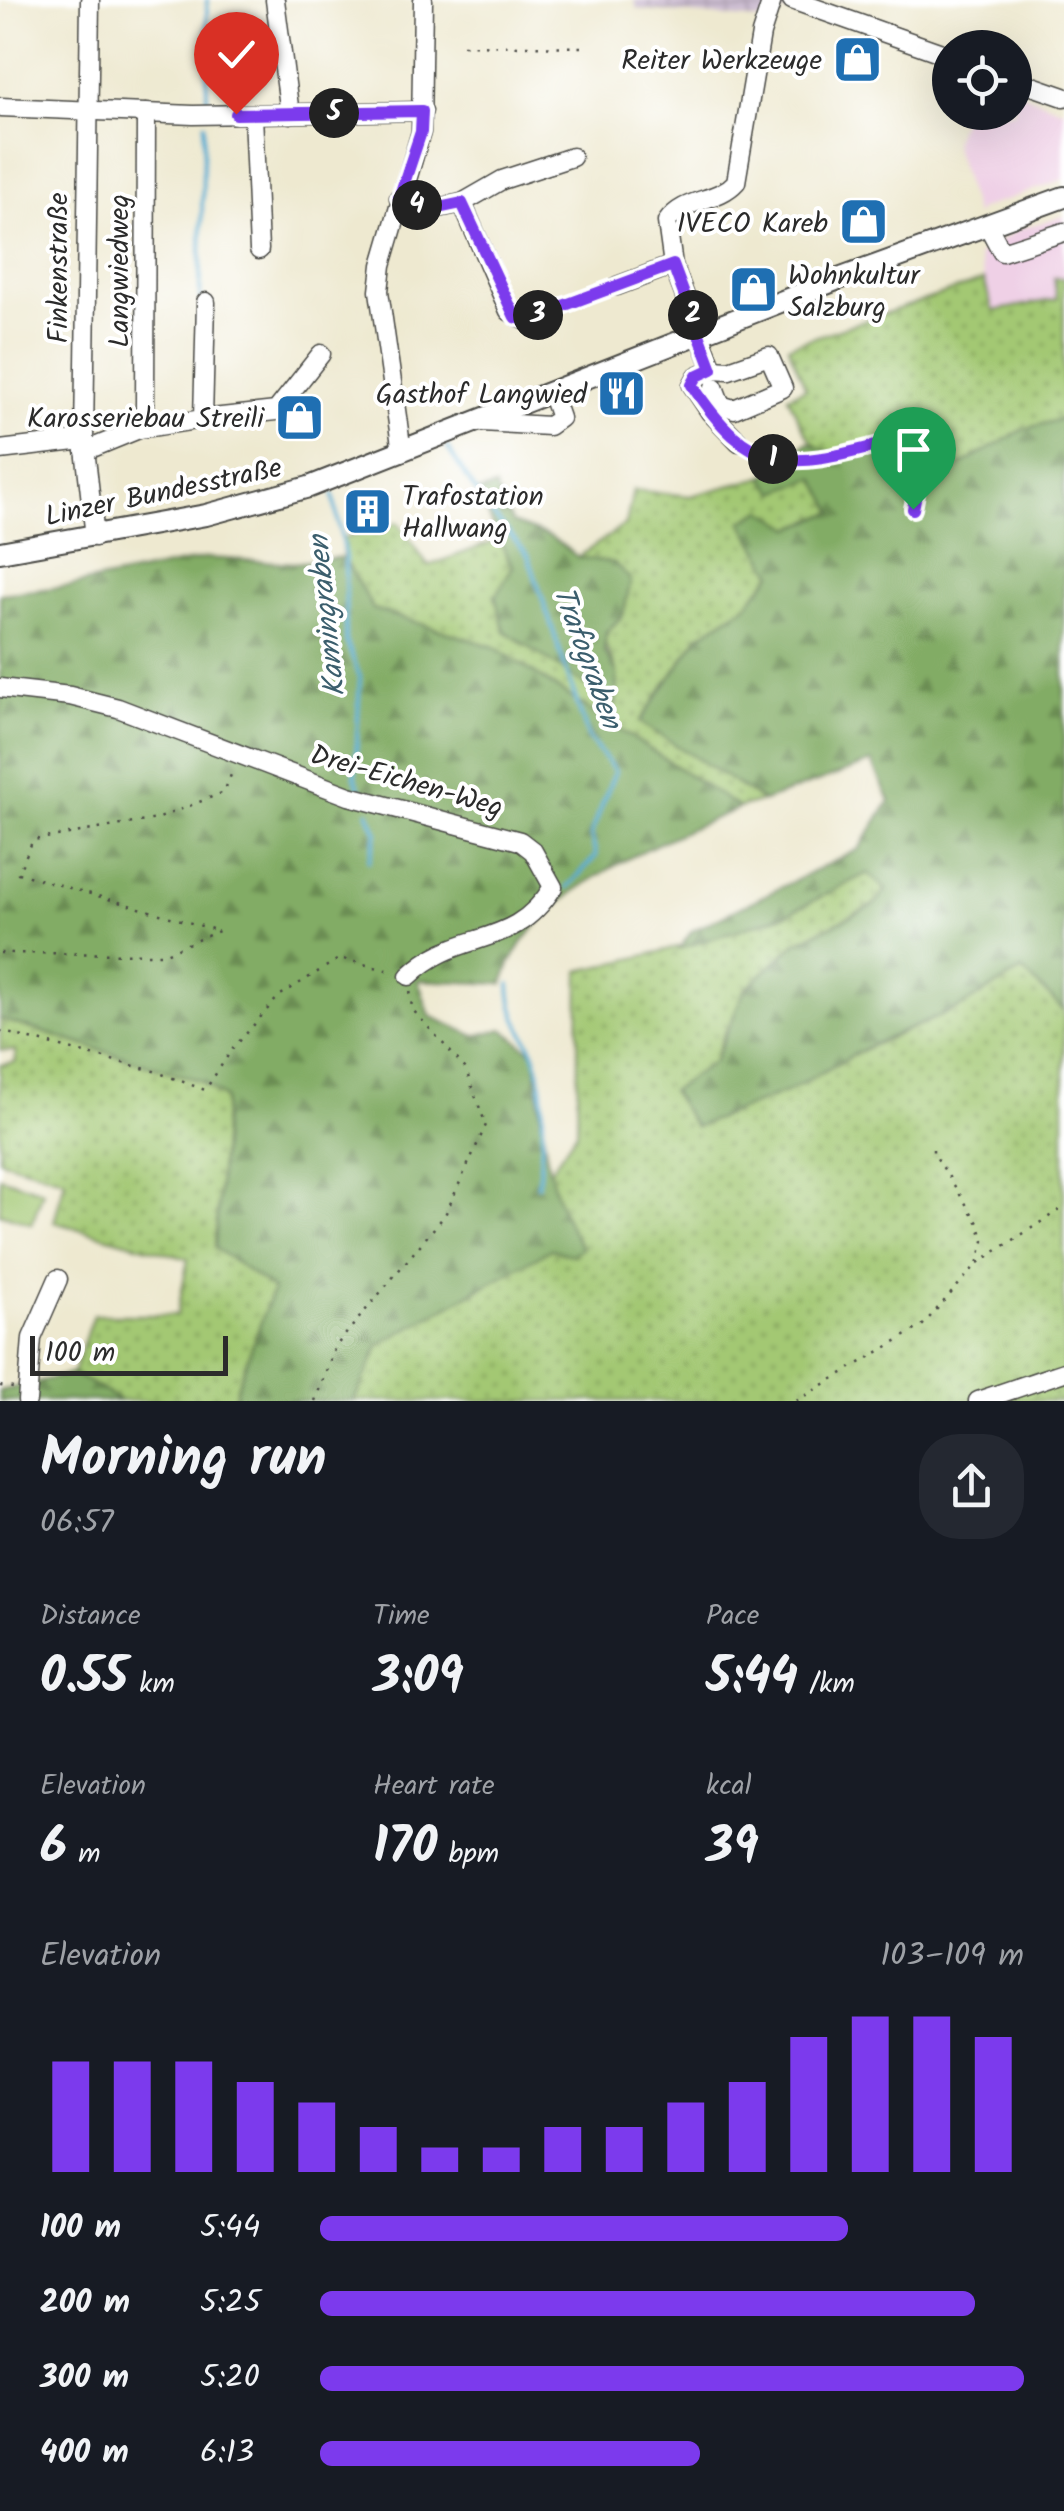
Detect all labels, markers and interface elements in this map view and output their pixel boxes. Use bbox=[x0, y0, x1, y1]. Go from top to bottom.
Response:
pin bbox=[194, 12, 279, 115]
icon: check bbox=[209, 27, 264, 82]
map controls bbox=[932, 30, 1032, 130]
button: locate bbox=[932, 30, 1032, 130]
shop icon: Reiter Werkzeuge bbox=[831, 33, 883, 85]
place label: Reiter Werkzeuge bbox=[621, 39, 822, 84]
pin: 5 bbox=[309, 88, 359, 138]
text: 5 bbox=[327, 90, 341, 135]
pin: 4 bbox=[392, 180, 442, 230]
text: 4 bbox=[409, 182, 425, 227]
street label: Finkenstraße bbox=[37, 192, 82, 344]
street label: Langwiedweg bbox=[98, 194, 143, 348]
shop icon: IVECO Kareb bbox=[837, 196, 889, 248]
place label: IVECO Kareb bbox=[677, 202, 828, 247]
place label: Wohnkultur Salzburg bbox=[788, 254, 921, 331]
shop icon: Wohnkultur Salzburg bbox=[727, 264, 779, 316]
pin: 3 bbox=[513, 290, 563, 340]
pin: 2 bbox=[668, 290, 718, 340]
text: 3 bbox=[530, 292, 546, 337]
text: 2 bbox=[685, 292, 701, 337]
restaurant icon: Gasthof Langwied bbox=[596, 367, 648, 419]
place label: Gasthof Langwied bbox=[376, 373, 588, 418]
shop icon: Karosseriebau Streili bbox=[273, 391, 325, 443]
place label: Karosseriebau Streili bbox=[27, 397, 265, 442]
pin bbox=[871, 407, 956, 510]
icon: arrive bbox=[886, 422, 941, 477]
pin: 1 bbox=[748, 434, 798, 484]
text: 1 bbox=[769, 436, 777, 481]
street label: Linzer Bundesstraße bbox=[41, 446, 287, 541]
place label: Trafostation Hallwang bbox=[402, 475, 544, 552]
building icon: Trafostation Hallwang bbox=[341, 485, 393, 537]
water label: Kamingraben bbox=[295, 531, 360, 699]
water label: Trafograben bbox=[538, 580, 635, 738]
street label: Drei-Eichen-Weg bbox=[305, 733, 508, 831]
scale bar bbox=[30, 1331, 228, 1376]
text: 100 m bbox=[45, 1331, 115, 1376]
text: Morning run bbox=[40, 1417, 327, 1504]
button: share bbox=[919, 1434, 1024, 1539]
text: 06:57 bbox=[40, 1498, 114, 1549]
text: Distance bbox=[40, 1594, 141, 1639]
text: Time bbox=[373, 1594, 430, 1639]
text: Pace bbox=[706, 1594, 759, 1639]
text: 0.55 bbox=[40, 1639, 128, 1719]
text: 3:09 bbox=[373, 1639, 464, 1719]
text: 5:44 bbox=[706, 1639, 798, 1719]
text: km bbox=[128, 1662, 175, 1707]
text: /km bbox=[798, 1662, 855, 1707]
text: Elevation bbox=[40, 1764, 146, 1809]
text: Heart rate bbox=[373, 1764, 495, 1809]
text: kcal bbox=[706, 1764, 752, 1809]
text: 6 bbox=[40, 1809, 67, 1889]
text: 170 bbox=[373, 1809, 437, 1889]
text: 39 bbox=[706, 1809, 759, 1889]
text: m bbox=[67, 1832, 101, 1877]
text: bpm bbox=[437, 1832, 499, 1877]
text: Elevation bbox=[40, 1931, 161, 1982]
text: 103–109 m bbox=[880, 1931, 1024, 1982]
text: 100 m bbox=[40, 2203, 121, 2254]
text: 5:44 bbox=[200, 2203, 260, 2254]
text: 200 m bbox=[40, 2278, 130, 2329]
text: 5:25 bbox=[200, 2278, 261, 2329]
text: 300 m bbox=[40, 2353, 129, 2404]
text: 5:20 bbox=[200, 2353, 260, 2404]
text: 400 m bbox=[40, 2428, 129, 2479]
text: 6:13 bbox=[200, 2428, 254, 2479]

